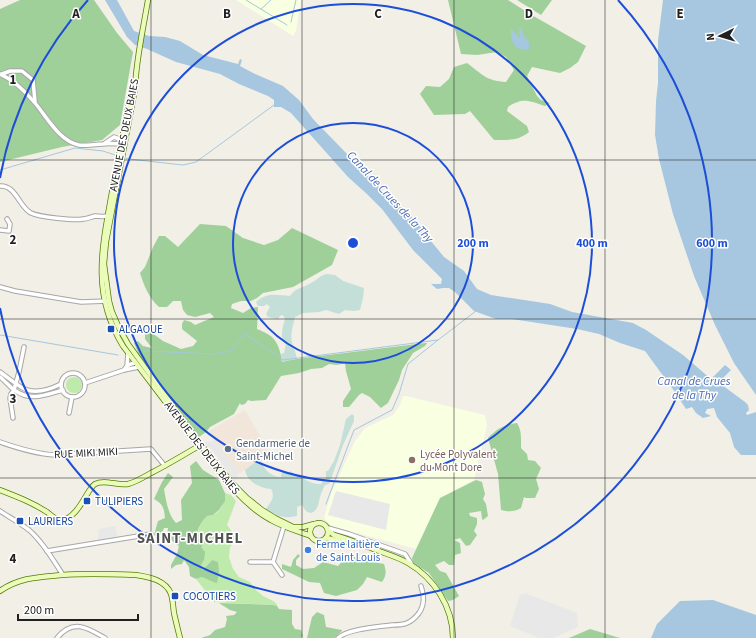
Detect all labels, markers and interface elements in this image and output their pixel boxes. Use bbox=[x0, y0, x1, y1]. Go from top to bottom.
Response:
text: A bbox=[71, 5, 80, 23]
text: B bbox=[223, 5, 231, 23]
text: C bbox=[374, 5, 382, 23]
text: D bbox=[525, 5, 533, 23]
text: E bbox=[676, 5, 684, 23]
north arrow bbox=[700, 16, 740, 56]
text: N bbox=[703, 33, 718, 41]
text: 1 bbox=[10, 71, 17, 89]
street label: AVENUE DES DEUX BAIES bbox=[106, 77, 142, 193]
water label: Canal de Crues de la Thy bbox=[343, 147, 437, 247]
text: 2 bbox=[10, 231, 17, 249]
text: 200 m bbox=[457, 235, 489, 252]
text: 400 m bbox=[576, 235, 608, 252]
text: 600 m bbox=[696, 235, 728, 252]
centre of rings bbox=[346, 236, 360, 250]
place label: ALGAOUE bbox=[119, 322, 163, 337]
marker: ALGAOUE bbox=[106, 324, 116, 334]
water label: Canal de Crues de la Thy bbox=[657, 373, 731, 404]
text: 3 bbox=[10, 390, 17, 408]
street label: AVENUE DES DEUX BAIES bbox=[161, 398, 243, 498]
place label: Gendarmerie de Saint-Michel bbox=[236, 436, 311, 464]
street label: RUE MIKI MIKI bbox=[54, 444, 118, 462]
marker: Gendarmerie de Saint-Michel bbox=[223, 444, 233, 454]
place label: Lycée Polyvalent du Mont Dore bbox=[420, 447, 497, 475]
marker: Lycée Polyvalent du Mont Dore bbox=[407, 455, 417, 465]
place label: TULIPIERS bbox=[95, 494, 143, 509]
marker: TULIPIERS bbox=[82, 496, 92, 506]
place label: LAURIERS bbox=[28, 514, 73, 529]
marker: LAURIERS bbox=[15, 516, 25, 526]
district label: SAINT-MICHEL bbox=[137, 528, 243, 549]
place label: Ferme laitière de Saint Louis bbox=[316, 537, 381, 565]
marker: Ferme laitière de Saint Louis bbox=[303, 545, 313, 555]
text: 4 bbox=[10, 550, 17, 568]
place label: COCOTIERS bbox=[183, 589, 236, 604]
marker: COCOTIERS bbox=[170, 591, 180, 601]
scale bar bbox=[18, 596, 138, 622]
text: 200 m bbox=[24, 602, 54, 619]

